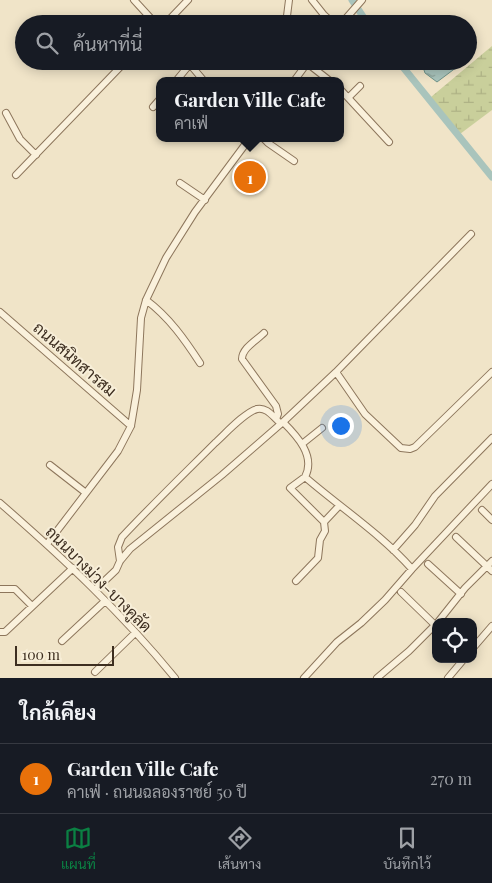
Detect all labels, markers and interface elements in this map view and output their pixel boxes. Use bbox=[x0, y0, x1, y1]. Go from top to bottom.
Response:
search box bbox=[15, 15, 477, 70]
icon: search bbox=[33, 29, 61, 57]
text: ค้นหาที่นี่ bbox=[73, 30, 142, 56]
popup bbox=[156, 77, 344, 142]
text: Garden Ville Cafe bbox=[174, 86, 326, 112]
text: คาเฟ่ bbox=[174, 112, 208, 133]
pin: 1 bbox=[234, 158, 266, 196]
street label: ถนนสนิทสารสม bbox=[29, 317, 121, 401]
your location bbox=[328, 413, 354, 439]
street label: ถนนบางม่วง-บางคูลัด bbox=[40, 521, 157, 638]
map controls bbox=[432, 618, 477, 663]
button: locate bbox=[432, 618, 477, 663]
scale bar bbox=[15, 643, 114, 666]
text: 100 m bbox=[22, 645, 60, 664]
text: ใกล้เคียง bbox=[20, 697, 96, 725]
text: Garden Ville Cafe bbox=[67, 755, 219, 781]
text: 1 bbox=[33, 768, 39, 789]
text: 270 m bbox=[430, 768, 472, 789]
text: คาเฟ่ · ถนนฉลองราชย์ 50 ปี bbox=[67, 781, 247, 802]
tab: แผนที่ bbox=[61, 824, 96, 873]
tab: เส้นทาง bbox=[218, 824, 261, 873]
tab: บันทึกไว้ bbox=[383, 824, 431, 873]

